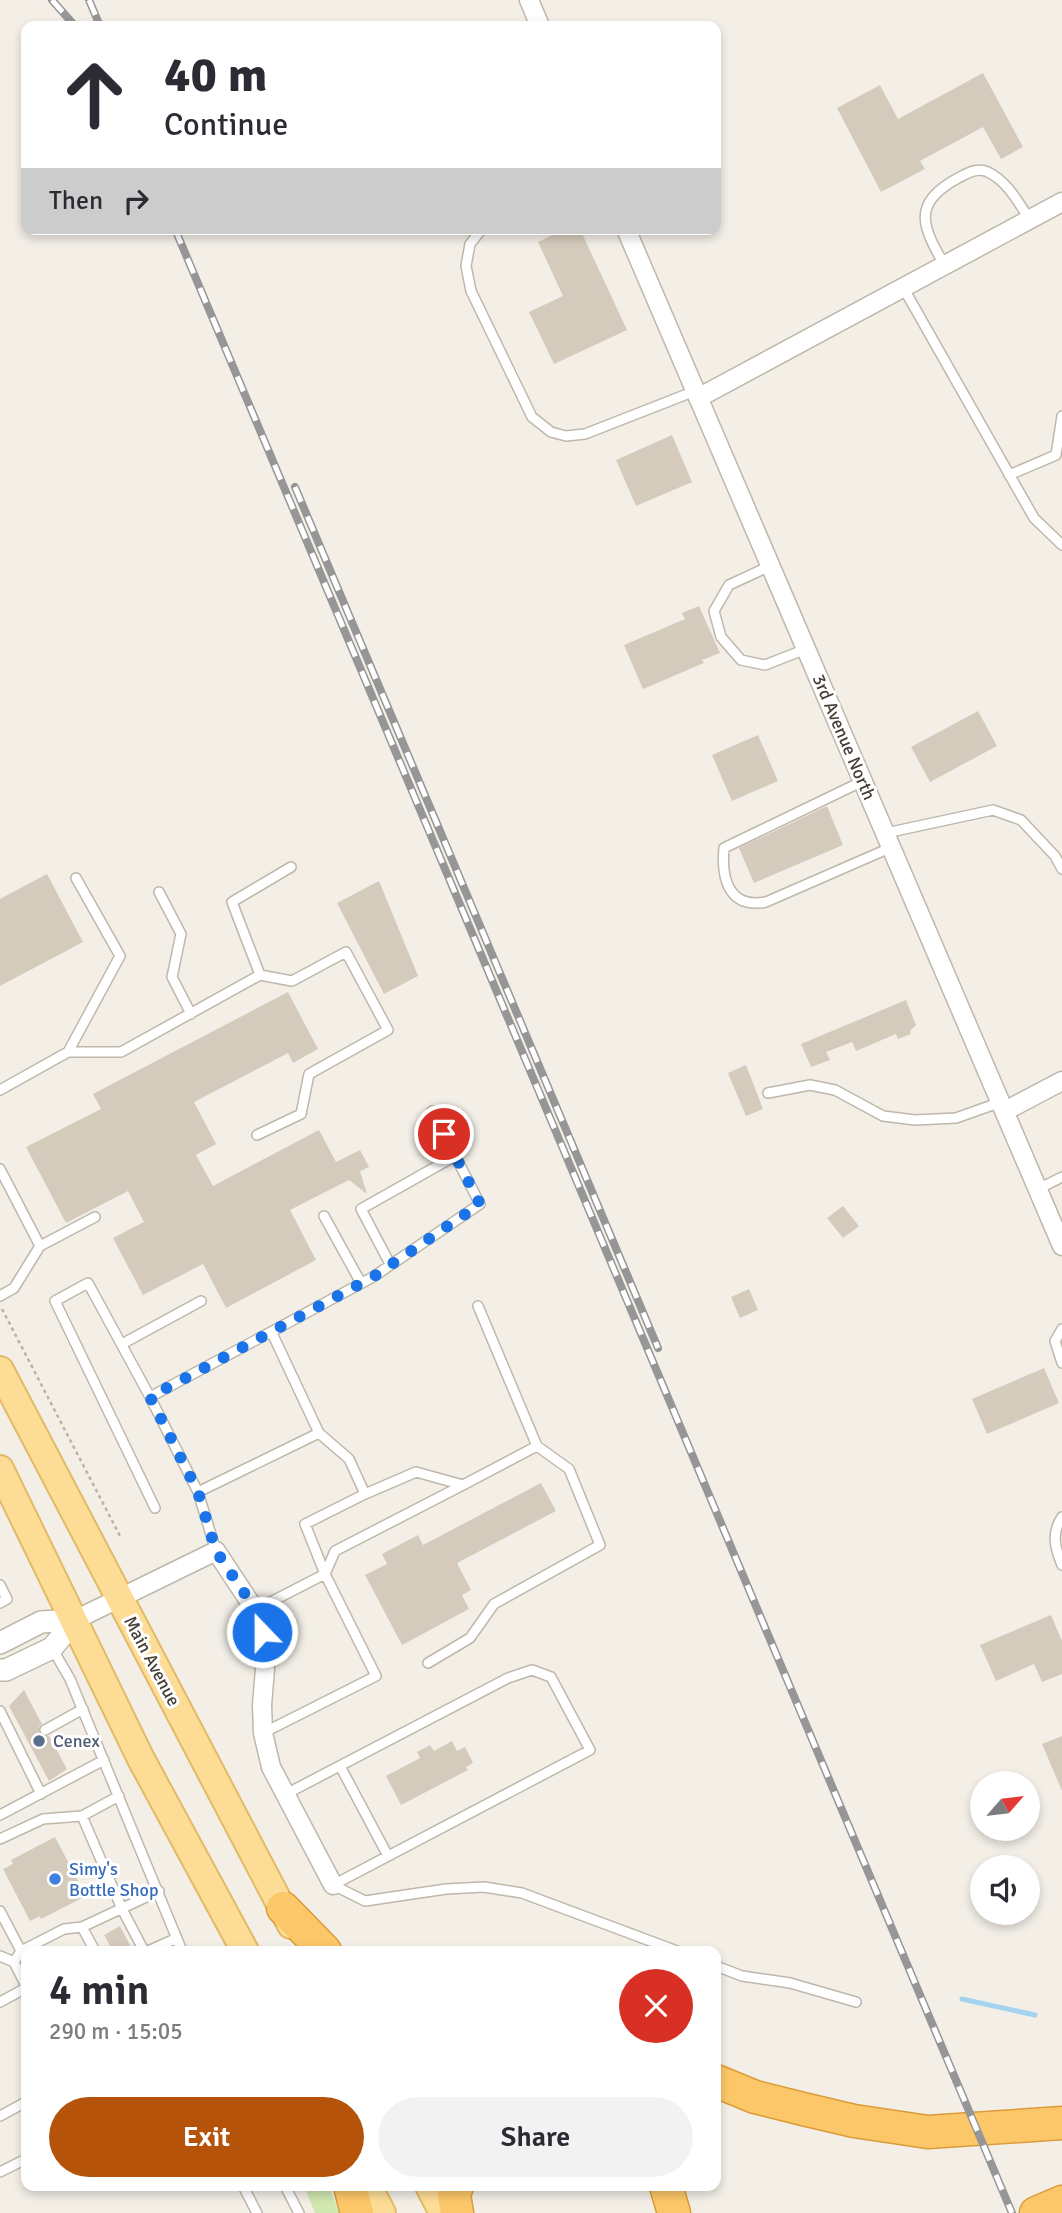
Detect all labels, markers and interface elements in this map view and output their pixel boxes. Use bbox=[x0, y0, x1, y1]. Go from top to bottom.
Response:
text: 40 m bbox=[164, 45, 267, 105]
icon: ahead bbox=[49, 49, 140, 140]
text: Continue bbox=[164, 105, 288, 144]
icon: right bbox=[117, 182, 155, 220]
text: Then bbox=[49, 185, 103, 217]
street label: 3rd Avenue North bbox=[808, 671, 880, 803]
pin bbox=[414, 1104, 474, 1164]
icon: arrive bbox=[425, 1115, 463, 1153]
position arrow bbox=[225, 1595, 299, 1669]
street label: Main Avenue bbox=[119, 1612, 185, 1710]
place label: Cenex bbox=[53, 1730, 101, 1752]
marker: Cenex bbox=[31, 1733, 47, 1749]
north arrow bbox=[970, 1771, 1040, 1841]
map controls bbox=[970, 1771, 1040, 1925]
button: sound bbox=[970, 1855, 1040, 1925]
place label: Simy's Bottle Shop bbox=[69, 1858, 158, 1901]
marker: Simy's Bottle Shop bbox=[47, 1871, 63, 1887]
text: 4 min bbox=[49, 1965, 150, 2016]
button: close bbox=[619, 1969, 693, 2043]
text: 290 m · 15:05 bbox=[49, 2017, 183, 2046]
button: Exit bbox=[49, 2097, 364, 2177]
button: Share bbox=[378, 2097, 693, 2177]

